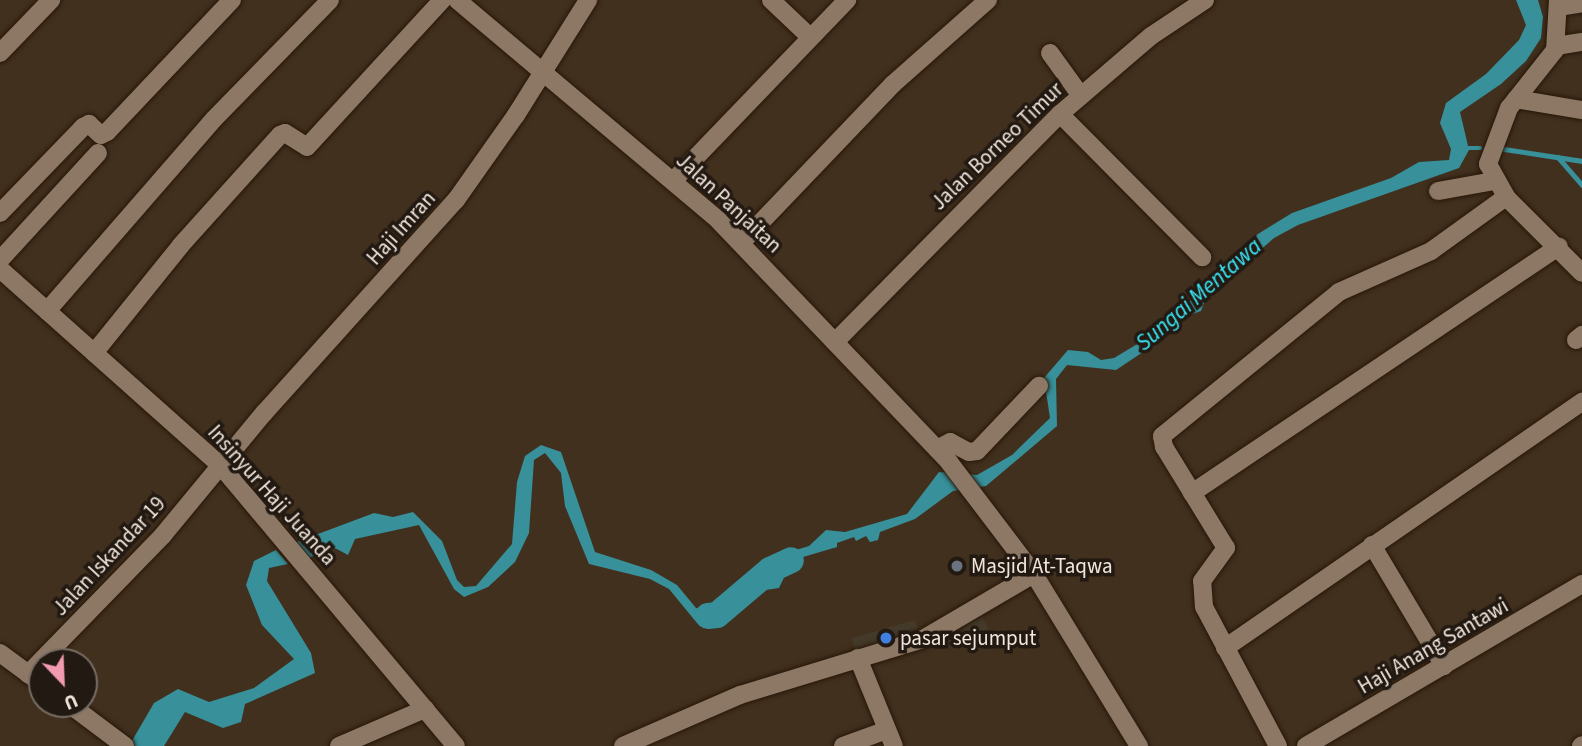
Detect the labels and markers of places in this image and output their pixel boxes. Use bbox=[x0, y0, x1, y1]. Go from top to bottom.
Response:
place label: Masjid At-Taqwa bbox=[971, 553, 1113, 579]
marker: Masjid At-Taqwa bbox=[949, 558, 965, 574]
place label: pasar sejumput bbox=[900, 625, 1036, 651]
marker: pasar sejumput bbox=[878, 630, 894, 646]

